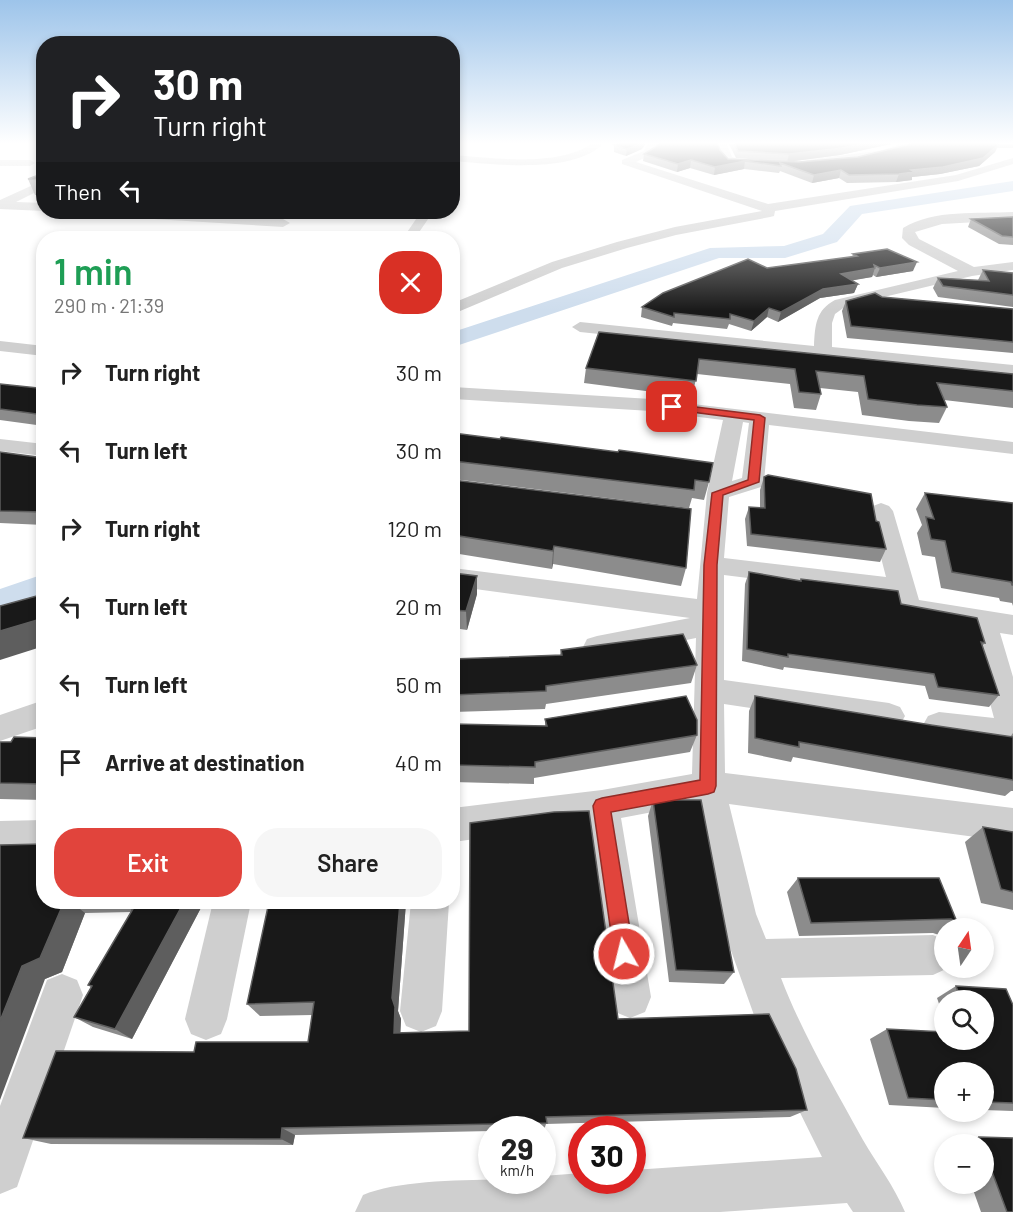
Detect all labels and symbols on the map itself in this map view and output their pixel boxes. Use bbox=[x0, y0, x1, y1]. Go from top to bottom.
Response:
pin bbox=[646, 381, 697, 432]
north arrow bbox=[934, 918, 994, 978]
position arrow bbox=[592, 922, 656, 986]
speed limit sign: 30 bbox=[568, 1116, 646, 1194]

